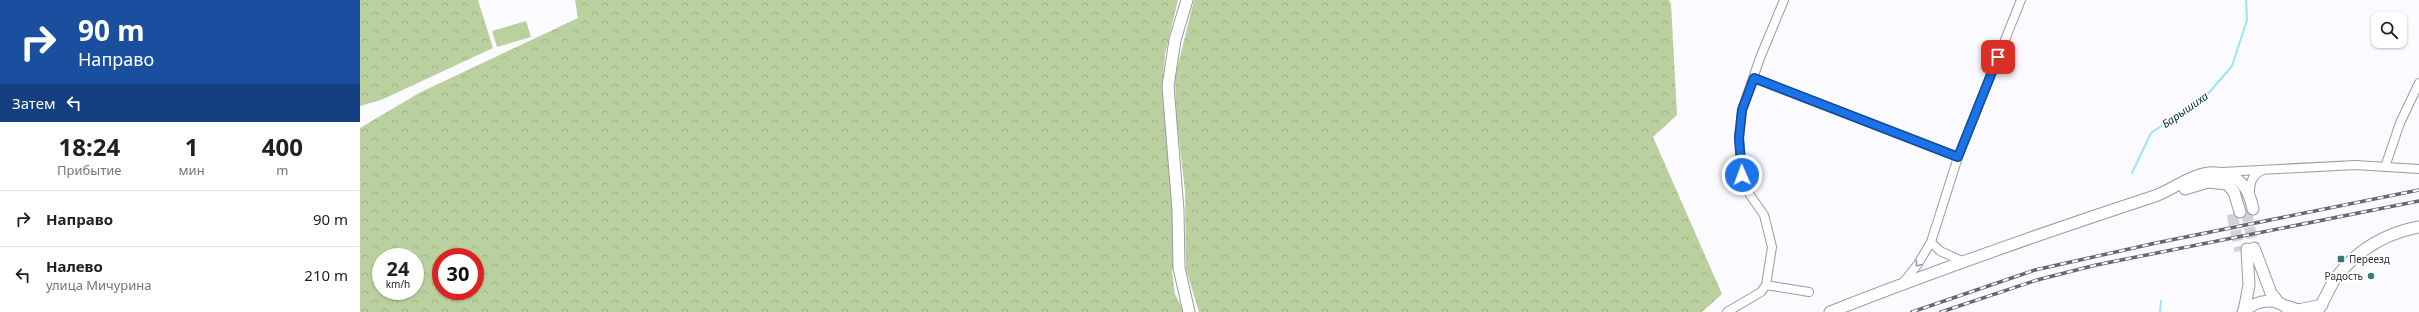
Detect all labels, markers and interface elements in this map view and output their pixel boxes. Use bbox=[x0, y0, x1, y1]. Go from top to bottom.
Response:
text: 90 m bbox=[78, 11, 145, 49]
map controls bbox=[2371, 12, 2407, 48]
button: search bbox=[2371, 12, 2407, 48]
icon: right bbox=[12, 16, 64, 68]
pin bbox=[1981, 40, 2015, 74]
icon: arrive bbox=[1987, 46, 2009, 68]
text: Направо bbox=[78, 47, 154, 71]
water label: Барышиха bbox=[2159, 88, 2211, 131]
icon: left bbox=[63, 92, 85, 114]
text: Затем bbox=[12, 93, 55, 113]
text: 18:24 bbox=[58, 130, 120, 163]
text: 1 bbox=[185, 130, 198, 163]
text: 400 bbox=[262, 130, 303, 163]
position arrow bbox=[1721, 154, 1763, 196]
text: Прибытие bbox=[57, 161, 122, 179]
text: мин bbox=[179, 161, 205, 179]
text: m bbox=[276, 161, 288, 179]
icon: right bbox=[12, 208, 34, 230]
text: Направо bbox=[46, 209, 113, 229]
text: 90 m bbox=[313, 209, 348, 229]
speed limit sign: 30 bbox=[432, 248, 484, 300]
place label: Переезд bbox=[2349, 252, 2390, 266]
marker: Переезд bbox=[2336, 254, 2346, 264]
text: 24 bbox=[387, 255, 409, 282]
text: Налево bbox=[46, 256, 103, 276]
one-way arrow bbox=[1916, 259, 1923, 266]
icon: left bbox=[12, 264, 34, 286]
text: 210 m bbox=[304, 265, 348, 285]
place label: Радость bbox=[2325, 269, 2363, 283]
marker: Радость bbox=[2366, 271, 2376, 281]
text: улица Мичурина bbox=[46, 276, 152, 294]
text: km/h bbox=[386, 277, 410, 291]

